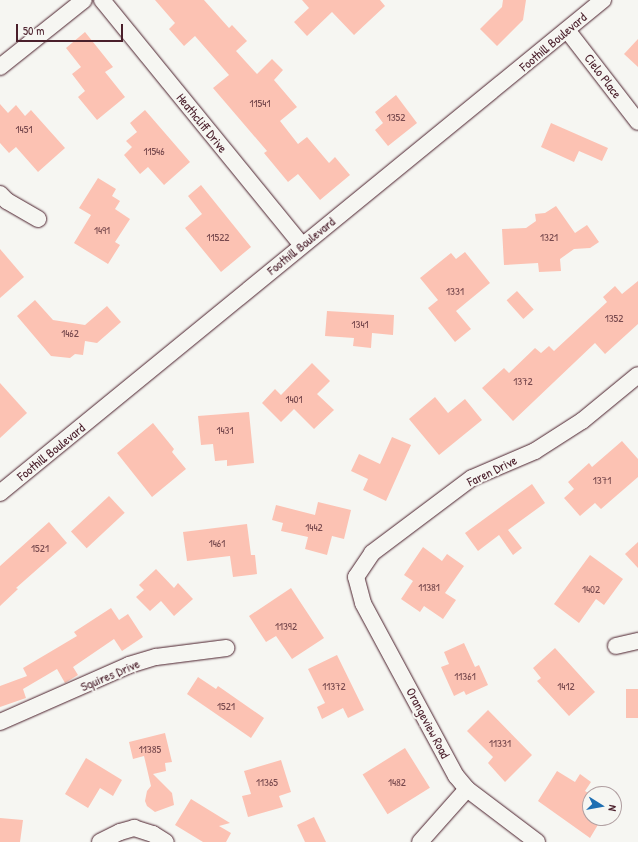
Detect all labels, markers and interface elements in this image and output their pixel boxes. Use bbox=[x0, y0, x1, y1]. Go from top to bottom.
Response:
street label: Foothill Boulevard bbox=[516, 9, 590, 75]
scale bar bbox=[18, 16, 125, 42]
text: 50 m bbox=[23, 22, 44, 39]
street label: Cielo Place bbox=[581, 51, 625, 101]
street label: Heathcliff Drive bbox=[173, 90, 231, 156]
house number: 11541 bbox=[250, 96, 270, 110]
house number: 1352 bbox=[387, 110, 405, 124]
house number: 1451 bbox=[16, 122, 32, 136]
house number: 11546 bbox=[143, 144, 165, 158]
street label: Foothill Boulevard bbox=[264, 214, 338, 278]
house number: 1491 bbox=[94, 223, 110, 237]
house number: 11522 bbox=[207, 230, 229, 244]
house number: 1321 bbox=[540, 230, 558, 244]
house number: 1331 bbox=[446, 284, 464, 298]
house number: 1352 bbox=[605, 311, 623, 325]
house number: 1341 bbox=[351, 317, 369, 331]
house number: 1462 bbox=[61, 326, 79, 340]
house number: 1372 bbox=[513, 374, 533, 388]
house number: 1401 bbox=[285, 392, 303, 406]
street label: Foothill Boulevard bbox=[14, 420, 88, 484]
house number: 1431 bbox=[216, 423, 234, 437]
street label: Faren Drive bbox=[465, 452, 519, 490]
house number: 1371 bbox=[593, 473, 611, 487]
house number: 1442 bbox=[305, 520, 323, 534]
house number: 1461 bbox=[209, 536, 225, 550]
house number: 1521 bbox=[31, 541, 49, 555]
house number: 11381 bbox=[418, 580, 440, 594]
house number: 1402 bbox=[582, 582, 600, 596]
house number: 11392 bbox=[275, 619, 297, 633]
street label: Squires Drive bbox=[78, 656, 142, 694]
house number: 11361 bbox=[454, 669, 476, 683]
house number: 11372 bbox=[322, 679, 346, 693]
house number: 1412 bbox=[557, 679, 575, 693]
street label: Orangeview Road bbox=[403, 685, 453, 761]
house number: 1521 bbox=[217, 699, 235, 713]
house number: 11331 bbox=[489, 736, 511, 750]
house number: 11385 bbox=[139, 742, 161, 756]
house number: 11365 bbox=[256, 775, 278, 789]
house number: 1482 bbox=[388, 775, 406, 789]
north arrow bbox=[582, 786, 622, 826]
text: N bbox=[605, 804, 620, 812]

